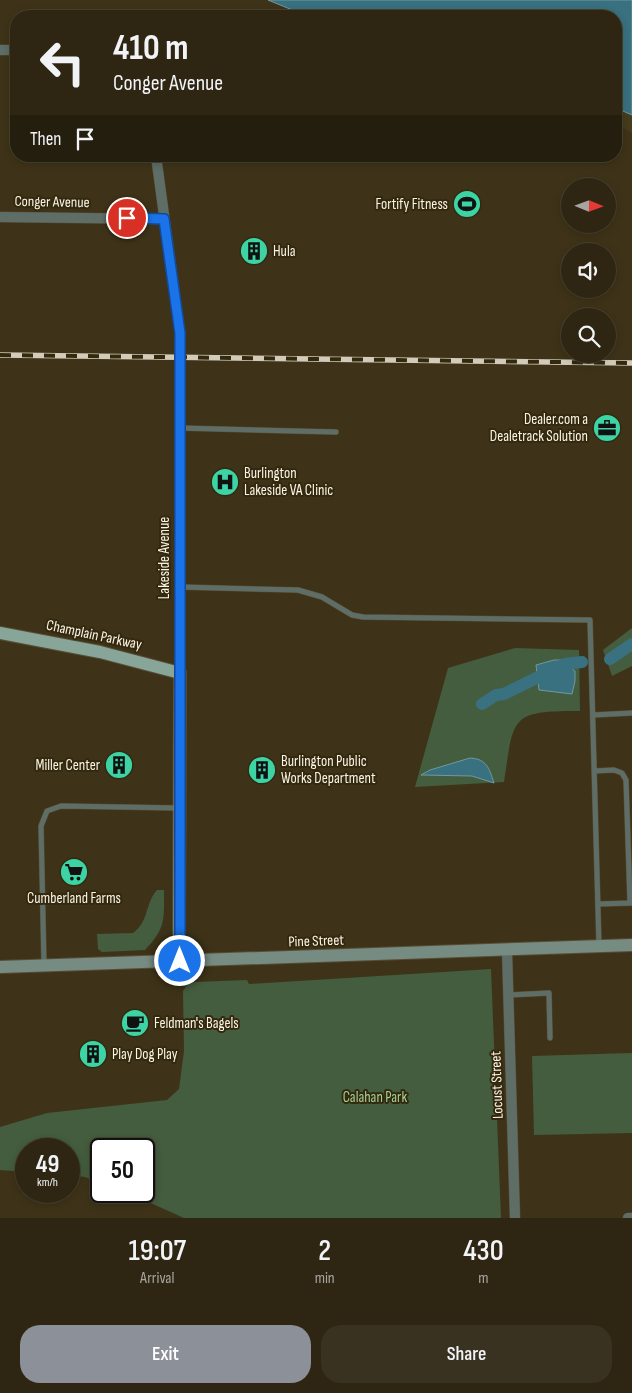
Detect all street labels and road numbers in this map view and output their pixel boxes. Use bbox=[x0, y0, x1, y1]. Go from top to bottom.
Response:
street label: Conger Avenue bbox=[14, 192, 90, 212]
street label: Lakeside Avenue bbox=[155, 517, 174, 599]
street label: Champlain Parkway bbox=[45, 616, 144, 654]
street label: Pine Street bbox=[288, 931, 345, 951]
street label: Locust Street bbox=[486, 1050, 508, 1119]

